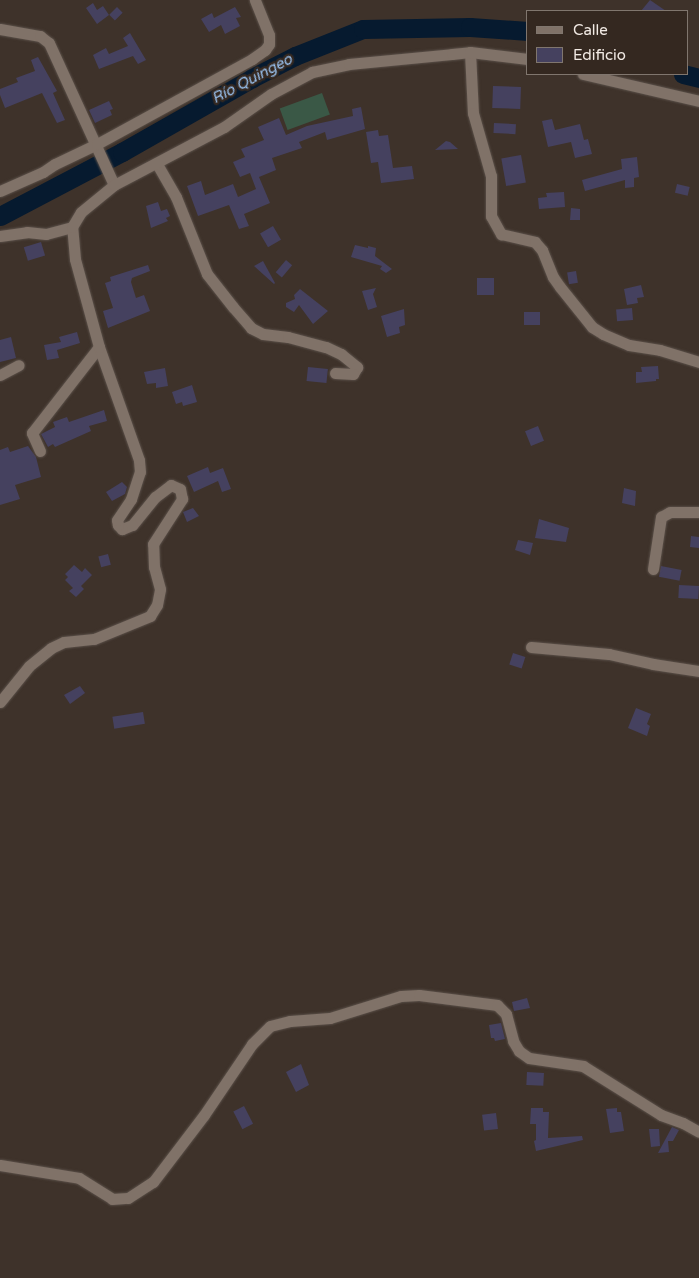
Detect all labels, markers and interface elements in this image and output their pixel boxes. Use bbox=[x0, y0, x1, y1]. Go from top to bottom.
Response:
legend bbox=[526, 10, 689, 75]
text: Calle bbox=[573, 21, 608, 39]
text: Edificio bbox=[573, 46, 626, 64]
water label: Río Quingeo bbox=[209, 50, 295, 108]

